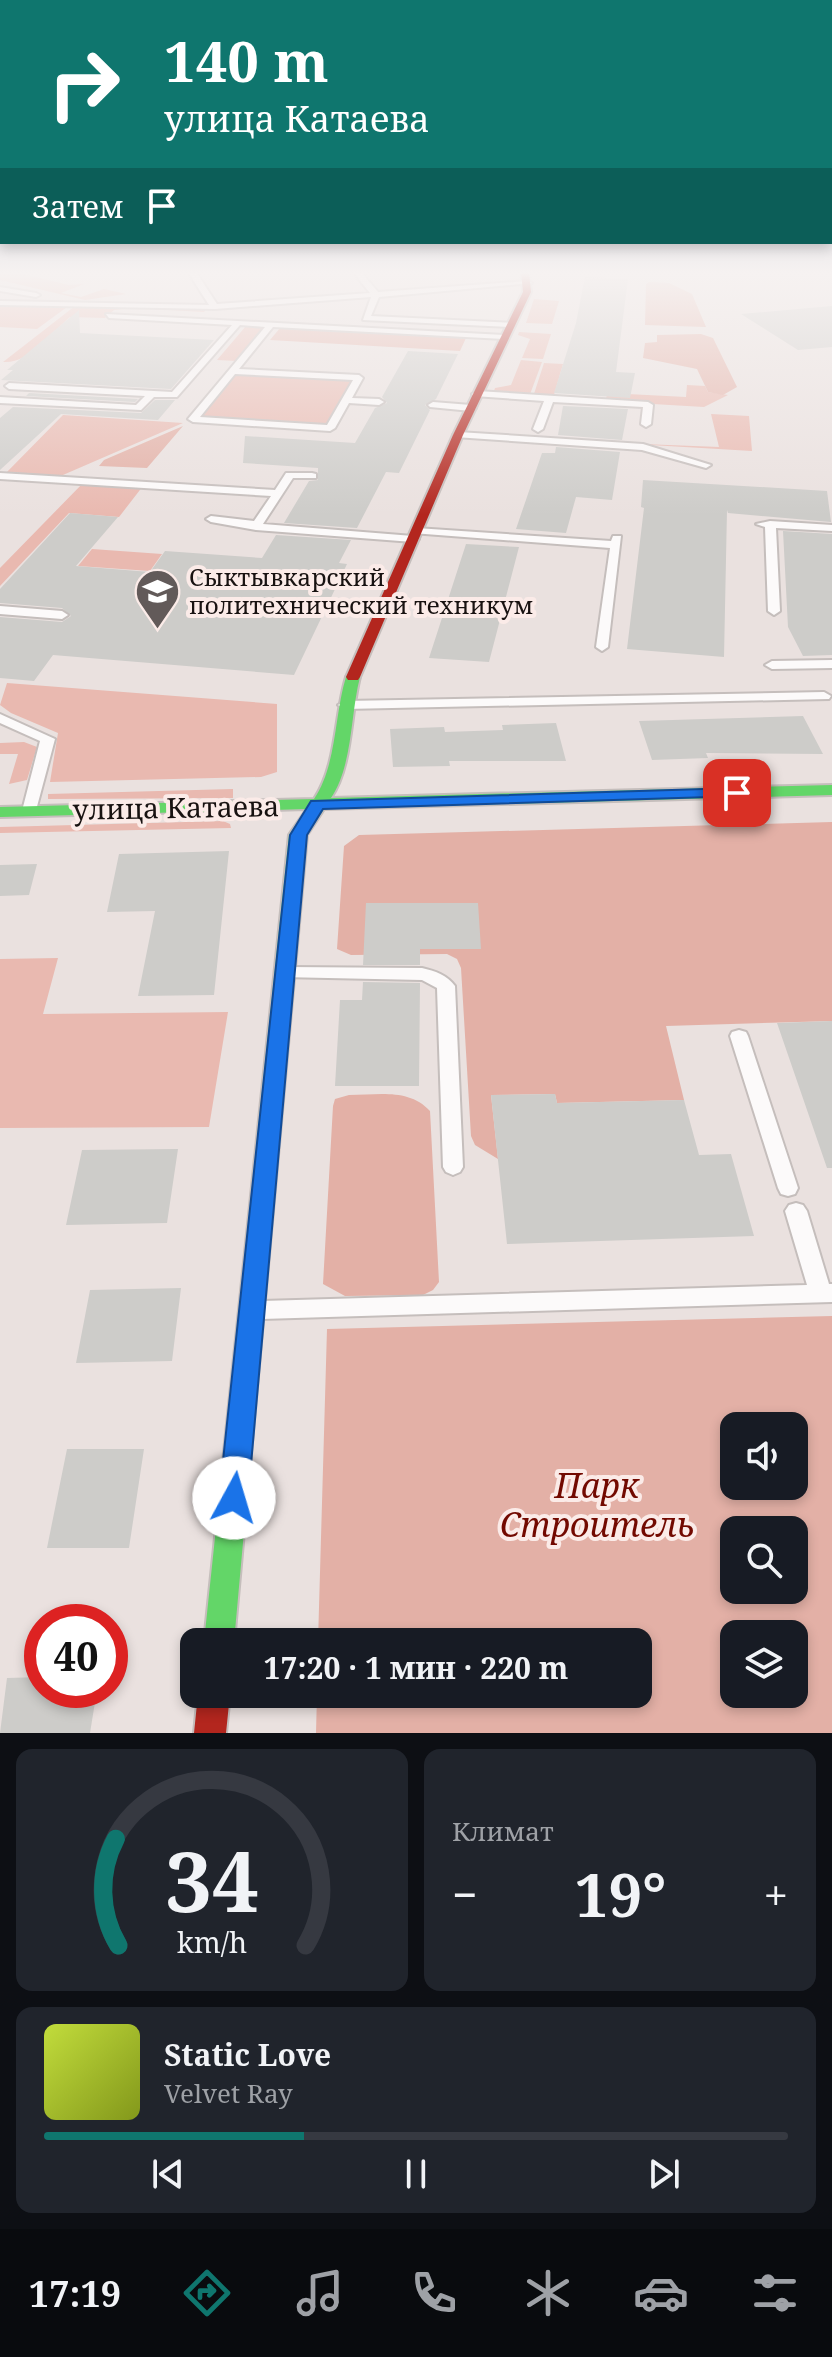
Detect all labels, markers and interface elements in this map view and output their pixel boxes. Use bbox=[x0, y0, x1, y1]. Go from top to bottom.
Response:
text: 140 m bbox=[164, 22, 329, 98]
icon: right bbox=[32, 32, 136, 136]
text: улица Катаева bbox=[164, 94, 430, 143]
icon: arrive bbox=[140, 184, 184, 228]
text: Затем bbox=[32, 186, 124, 227]
place label: Сыктывкарский политехнический техникум bbox=[189, 560, 533, 621]
school or university icon: Сыктывкарский политехнический техникум bbox=[134, 568, 182, 631]
pin bbox=[703, 759, 771, 827]
icon: arrive bbox=[715, 771, 759, 815]
street label: улица Катаева bbox=[72, 786, 280, 828]
map controls bbox=[720, 1412, 808, 1708]
button: sound bbox=[720, 1412, 808, 1500]
position arrow bbox=[192, 1456, 276, 1540]
park label: Парк Строитель bbox=[499, 1462, 695, 1547]
button: search bbox=[720, 1516, 808, 1604]
speed limit sign: 40 bbox=[24, 1604, 128, 1708]
button: layers bbox=[720, 1620, 808, 1708]
text: 17:20 · 1 мин · 220 m bbox=[264, 1647, 568, 1688]
text: Климат bbox=[452, 1813, 554, 1849]
text: 34 bbox=[165, 1823, 259, 1936]
text: 19° bbox=[575, 1853, 666, 1935]
text: − bbox=[452, 1864, 477, 1924]
text: + bbox=[763, 1864, 788, 1924]
text: km/h bbox=[177, 1922, 247, 1961]
text: Static Love bbox=[164, 2034, 331, 2075]
text: Velvet Ray bbox=[164, 2075, 293, 2111]
icon: previous bbox=[146, 2152, 190, 2196]
icon: pause bbox=[394, 2152, 438, 2196]
icon: next bbox=[642, 2152, 686, 2196]
icon: directions bbox=[179, 2265, 235, 2321]
icon: music bbox=[292, 2265, 348, 2321]
icon: phone bbox=[406, 2265, 462, 2321]
icon: climate bbox=[520, 2265, 576, 2321]
icon: car bbox=[633, 2265, 689, 2321]
icon: filters bbox=[747, 2265, 803, 2321]
text: 17:19 bbox=[29, 2269, 121, 2318]

